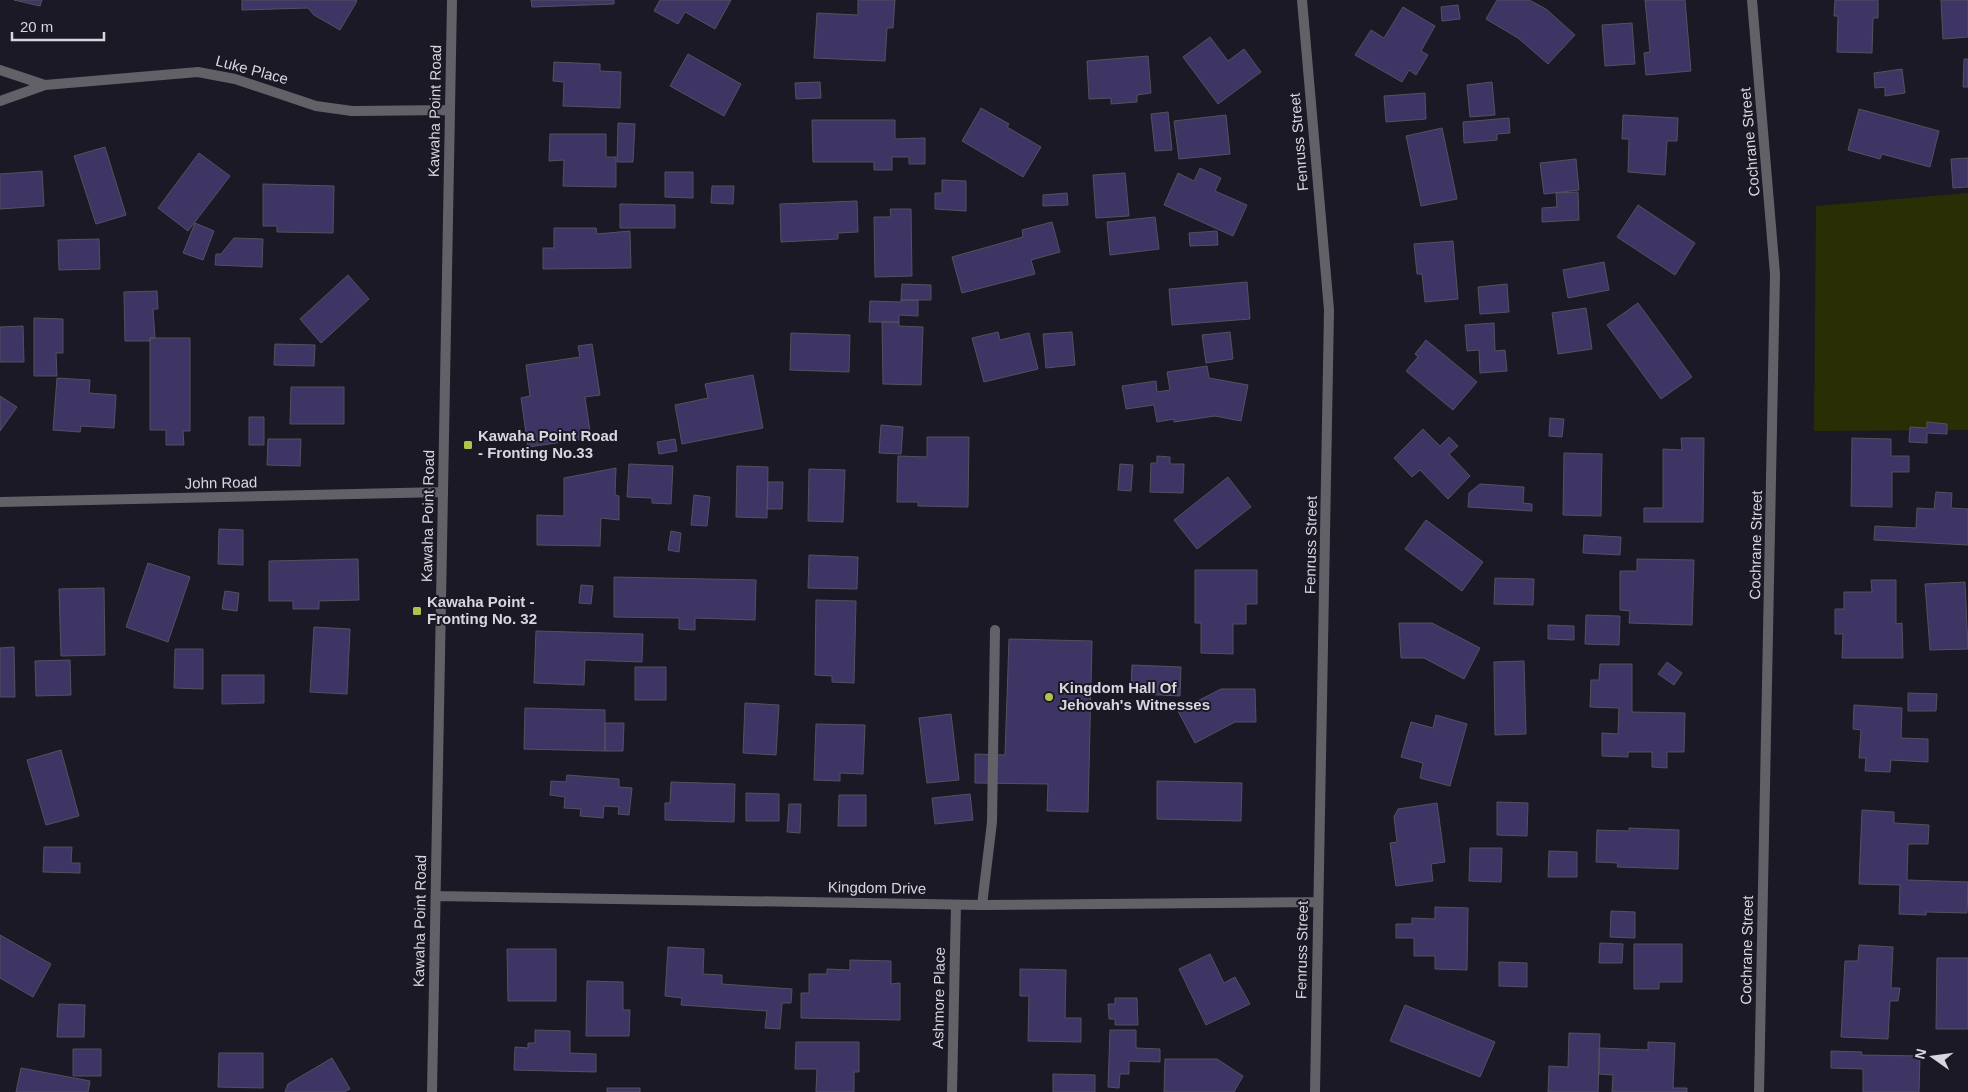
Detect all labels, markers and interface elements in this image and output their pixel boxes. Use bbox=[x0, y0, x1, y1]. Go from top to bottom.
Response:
scale bar bbox=[12, 10, 105, 42]
text: 20 m bbox=[20, 18, 53, 35]
street label: Kawaha Point Road bbox=[425, 45, 444, 177]
street label: Luke Place bbox=[214, 52, 290, 87]
street label: Cochrane Street bbox=[1736, 86, 1763, 197]
street label: Fenruss Street bbox=[1286, 91, 1311, 192]
place label: Kawaha Point Road - Fronting No.33 bbox=[478, 427, 618, 461]
marker: Kawaha Point Road - Fronting No.33 bbox=[462, 439, 474, 451]
street label: Kawaha Point Road bbox=[418, 450, 437, 582]
street label: John Road bbox=[185, 473, 257, 492]
street label: Cochrane Street bbox=[1746, 489, 1765, 600]
street label: Fenruss Street bbox=[1301, 495, 1320, 594]
place label: Kawaha Point - Fronting No. 32 bbox=[427, 593, 537, 627]
marker: Kawaha Point - Fronting No. 32 bbox=[411, 605, 423, 617]
place label: Kingdom Hall Of Jehovah's Witnesses bbox=[1059, 679, 1210, 713]
marker: Kingdom Hall Of Jehovah's Witnesses bbox=[1043, 691, 1055, 703]
street label: Kawaha Point Road bbox=[410, 855, 429, 987]
street label: Kingdom Drive bbox=[828, 878, 926, 897]
street label: Cochrane Street bbox=[1737, 894, 1756, 1005]
street label: Fenruss Street bbox=[1292, 900, 1311, 999]
street label: Ashmore Place bbox=[929, 947, 948, 1049]
north arrow bbox=[1908, 1032, 1958, 1082]
text: N bbox=[1911, 1047, 1929, 1061]

